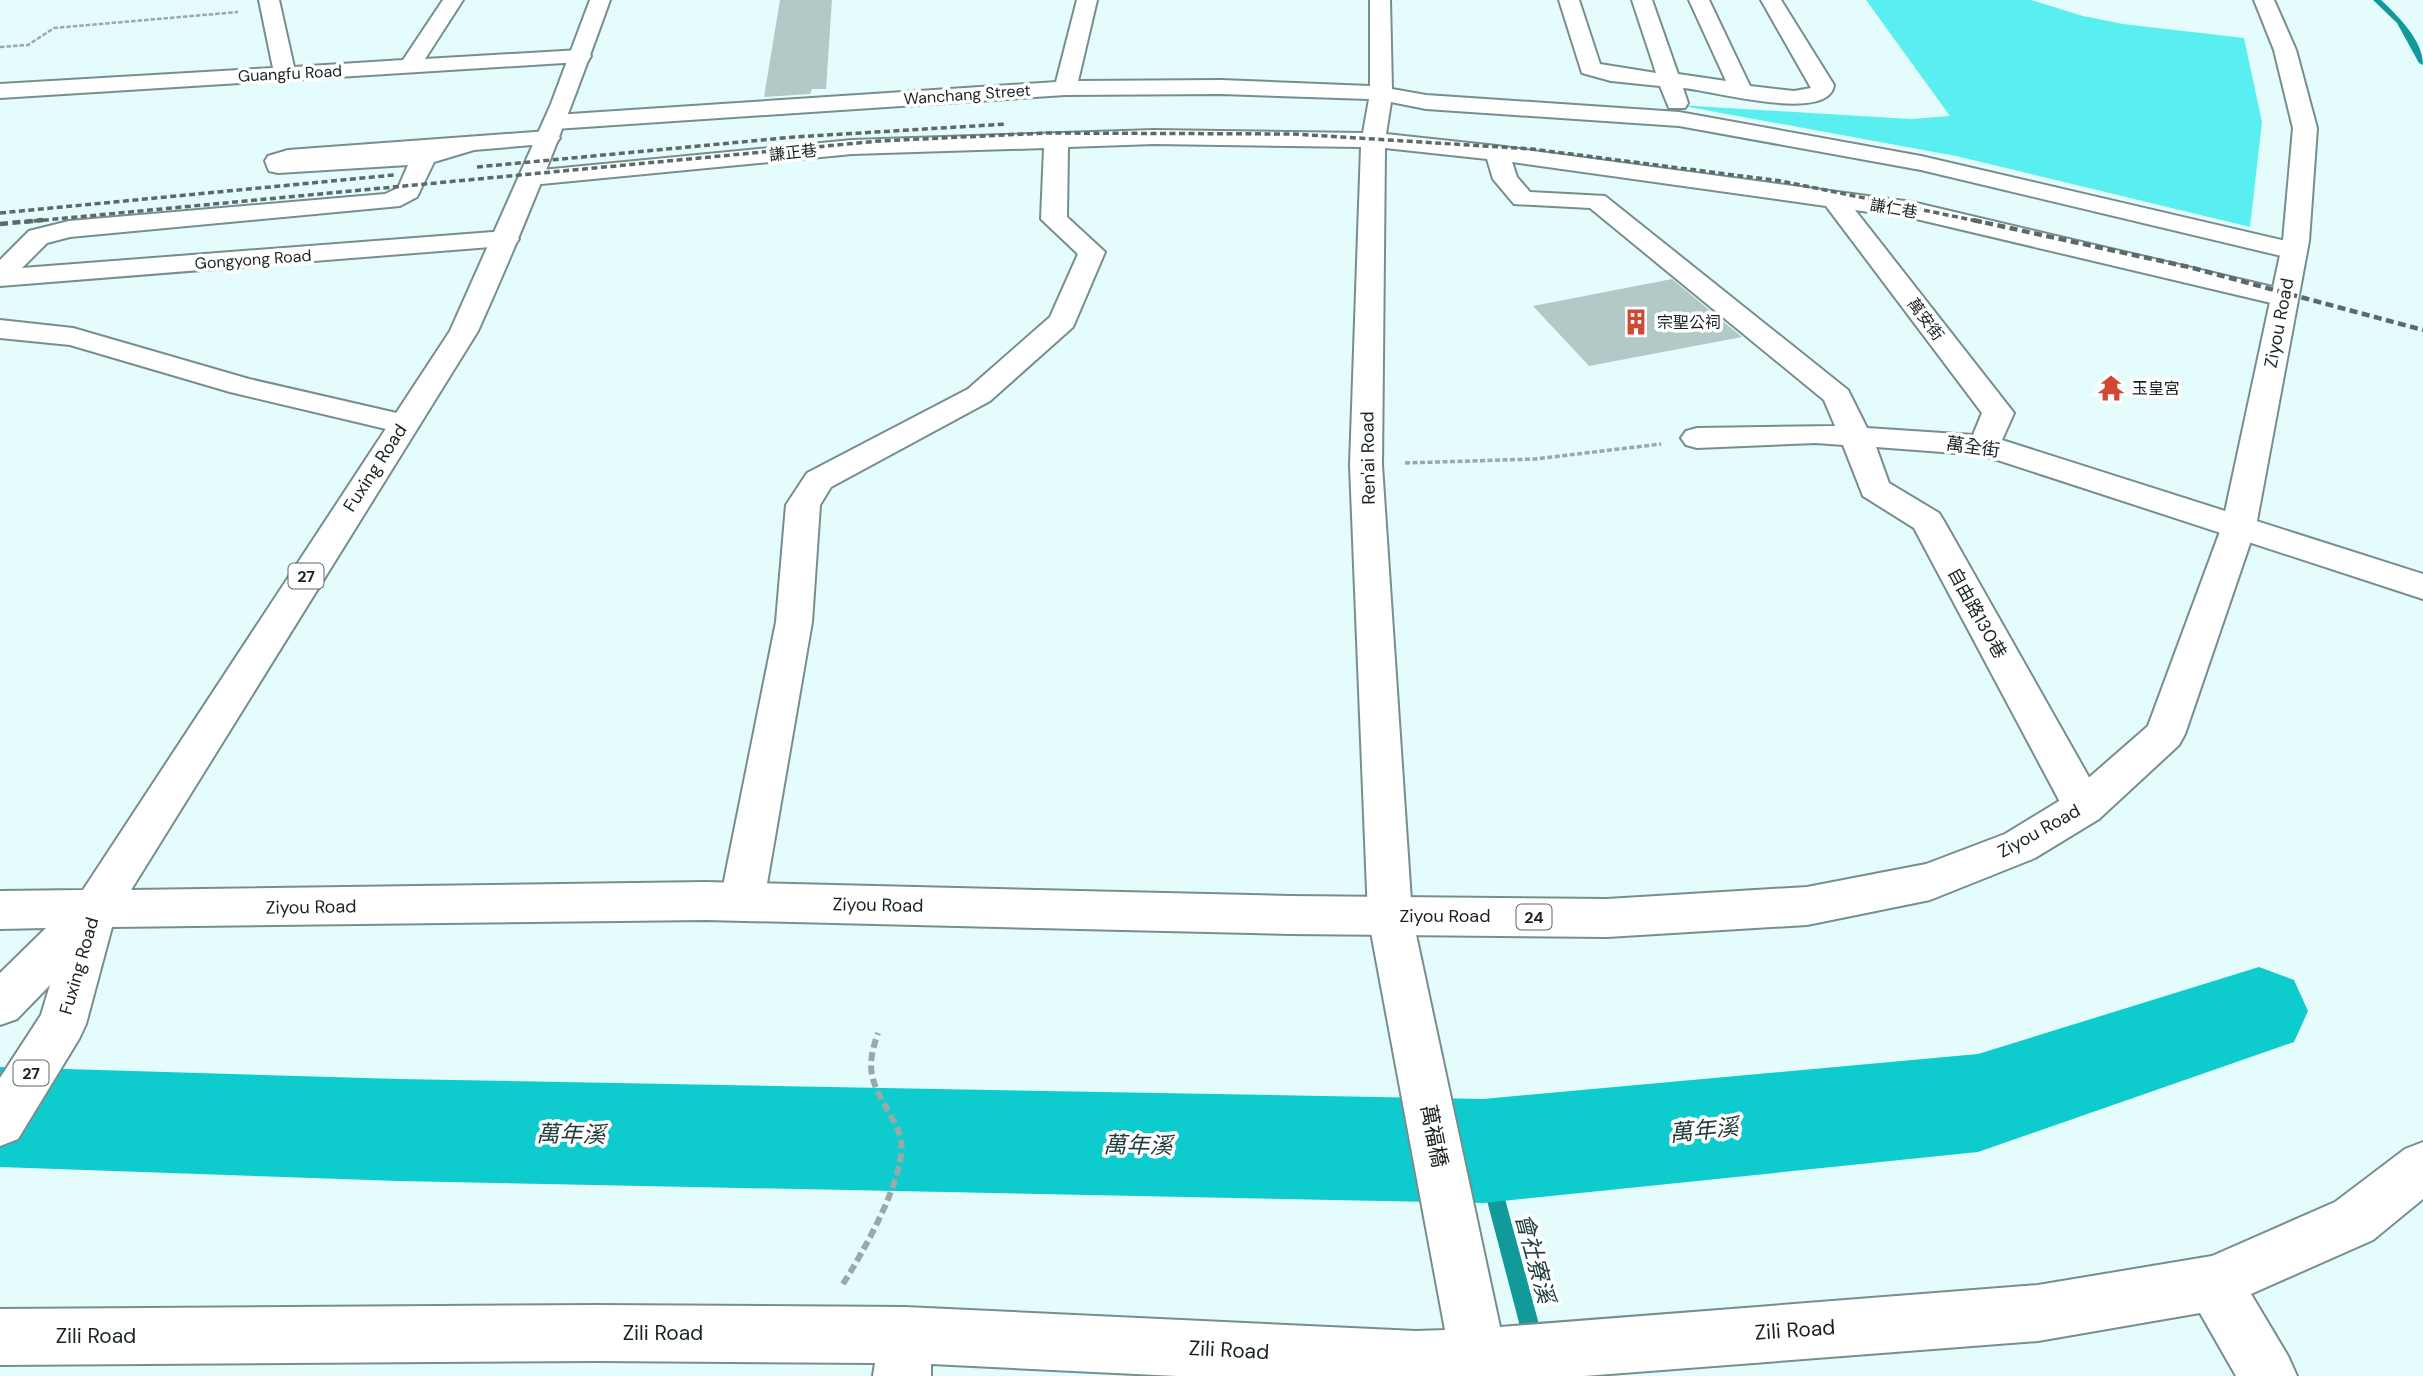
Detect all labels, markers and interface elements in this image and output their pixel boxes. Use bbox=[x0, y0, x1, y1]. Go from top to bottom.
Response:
street label: Guangfu Road bbox=[237, 60, 343, 87]
street label: Wanchang Street bbox=[903, 80, 1031, 109]
street label: 謙正巷 bbox=[768, 140, 818, 165]
street label: 謙仁巷 bbox=[1868, 194, 1919, 223]
street label: Gongyong Road bbox=[194, 245, 312, 274]
street label: Ziyou Road bbox=[2259, 276, 2299, 370]
street label: 萬安街 bbox=[1903, 294, 1948, 345]
building icon: 宗聖公祠 bbox=[1621, 307, 1651, 337]
place label: 宗聖公祠 bbox=[1657, 312, 1721, 333]
temple icon: 玉皇宮 bbox=[2096, 373, 2126, 403]
place label: 玉皇宮 bbox=[2132, 378, 2180, 399]
street label: Ren'ai Road bbox=[1355, 411, 1381, 505]
street label: Fuxing Road bbox=[338, 419, 412, 517]
street label: 萬全街 bbox=[1945, 431, 2001, 463]
street label: 自由路130巷 bbox=[1942, 563, 2012, 663]
road number: 27 bbox=[288, 564, 324, 589]
street label: Ziyou Road bbox=[1993, 798, 2085, 864]
street label: Ziyou Road bbox=[832, 892, 924, 918]
street label: Ziyou Road bbox=[265, 894, 357, 920]
street label: Ziyou Road bbox=[1400, 904, 1490, 928]
road number: 24 bbox=[1516, 904, 1552, 930]
street label: Fuxing Road bbox=[54, 915, 104, 1017]
road number: 27 bbox=[14, 1060, 48, 1086]
street label: 萬福橋 bbox=[1414, 1102, 1454, 1170]
water label: 萬年溪 bbox=[1668, 1111, 1743, 1149]
water label: 萬年溪 bbox=[536, 1118, 609, 1150]
water label: 萬年溪 bbox=[1103, 1129, 1176, 1161]
water label: 會社寮溪 bbox=[1509, 1210, 1562, 1309]
street label: Zili Road bbox=[1754, 1313, 1836, 1347]
street label: Zili Road bbox=[623, 1319, 703, 1347]
street label: Zili Road bbox=[56, 1322, 136, 1350]
street label: Zili Road bbox=[1188, 1334, 1270, 1366]

